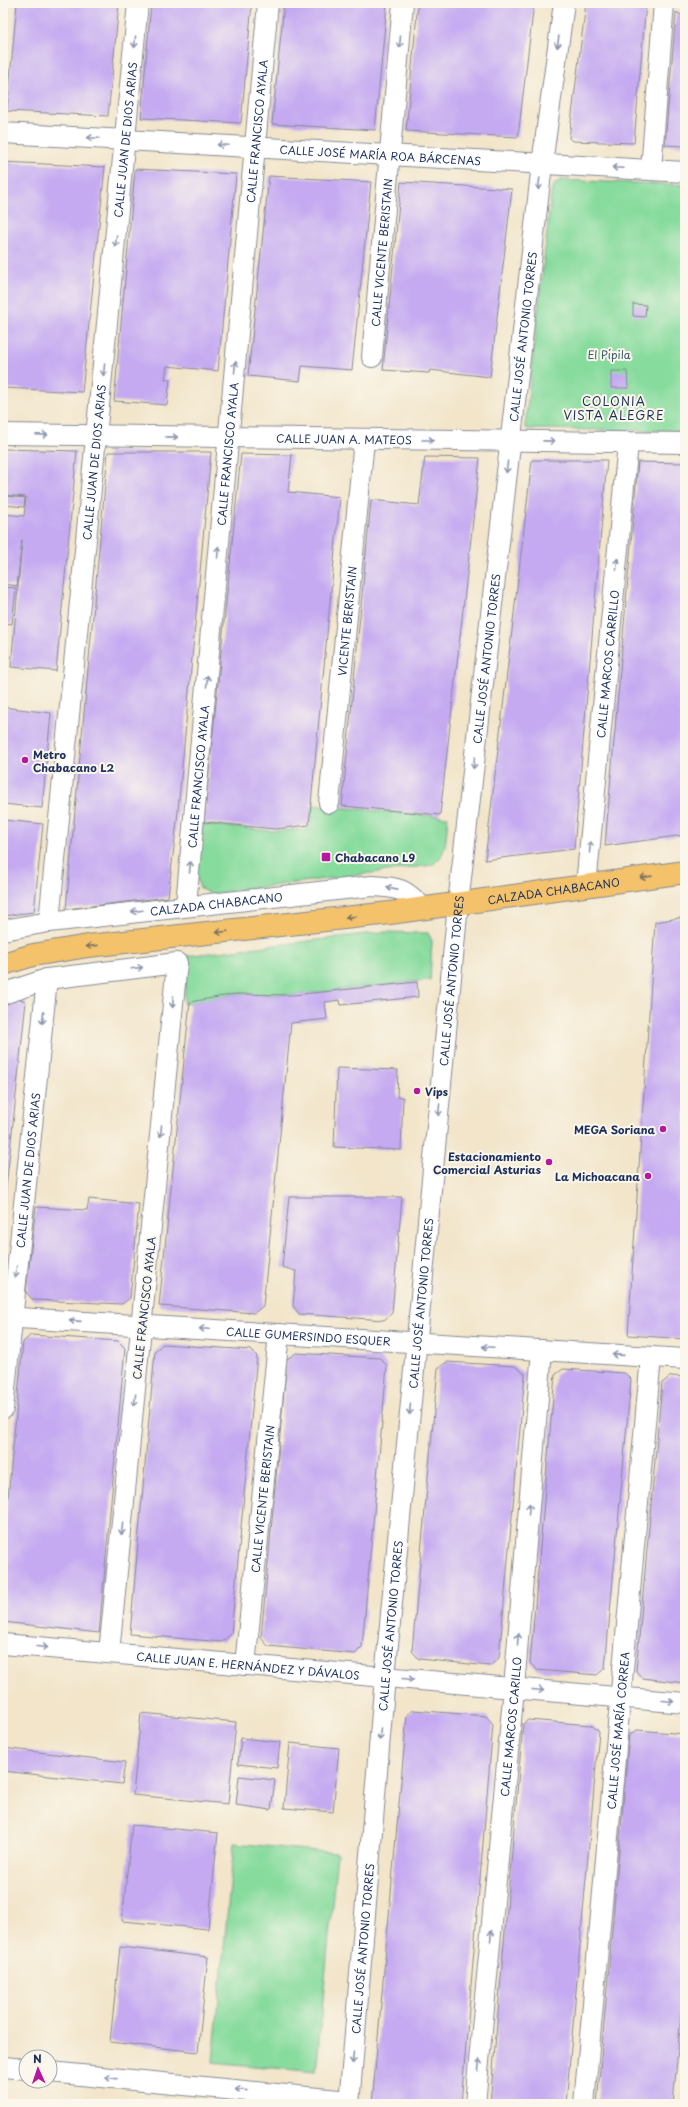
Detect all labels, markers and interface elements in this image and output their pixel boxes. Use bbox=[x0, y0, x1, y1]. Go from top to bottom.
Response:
one-way arrow bbox=[131, 35, 139, 48]
one-way arrow bbox=[397, 35, 404, 48]
one-way arrow bbox=[554, 35, 562, 48]
street label: CALLE FRANCISCO AYALA bbox=[241, 59, 271, 204]
street label: CALLE JUAN DE DIOS ARIAS bbox=[109, 61, 141, 218]
one-way arrow bbox=[87, 134, 100, 142]
street label: CALLE JOSÉ MARÍA ROA BÁRCENAS bbox=[279, 140, 482, 169]
one-way arrow bbox=[217, 142, 230, 149]
one-way arrow bbox=[612, 165, 625, 172]
one-way arrow bbox=[536, 177, 543, 190]
street label: CALLE VICENTE BERISTAIN bbox=[366, 178, 396, 327]
one-way arrow bbox=[113, 234, 120, 247]
street label: CALLE JOSÉ ANTONIO TORRES bbox=[504, 250, 541, 423]
park label: El Pípila bbox=[587, 346, 631, 363]
one-way arrow bbox=[232, 361, 239, 374]
one-way arrow bbox=[100, 363, 107, 376]
street label: CALLE FRANCISCO AYALA bbox=[212, 381, 242, 526]
street label: CALLE JUAN DE DIOS ARIAS bbox=[78, 383, 110, 541]
district label: COLONIA VISTA ALEGRE bbox=[563, 392, 665, 424]
street label: CALLE JUAN A. MATEOS bbox=[276, 429, 412, 448]
one-way arrow bbox=[35, 431, 48, 439]
one-way arrow bbox=[165, 433, 178, 441]
one-way arrow bbox=[421, 436, 434, 444]
one-way arrow bbox=[542, 437, 555, 445]
one-way arrow bbox=[504, 460, 511, 473]
one-way arrow bbox=[215, 546, 222, 559]
one-way arrow bbox=[613, 558, 620, 571]
street label: VICENTE BERISTAIN bbox=[333, 565, 360, 677]
street label: CALLE JOSÉ ANTONIO TORRES bbox=[468, 572, 504, 745]
street label: CALLE MARCOS CARRILLO bbox=[592, 589, 623, 739]
one-way arrow bbox=[203, 675, 210, 688]
street label: CALLE FRANCISCO AYALA bbox=[183, 704, 213, 849]
place label: Metro Chabacano L2 bbox=[33, 746, 115, 776]
marker: Metro Chabacano L2 bbox=[20, 755, 30, 765]
one-way arrow bbox=[470, 756, 478, 769]
one-way arrow bbox=[586, 841, 594, 854]
place label: Chabacano L9 bbox=[335, 849, 416, 866]
marker: Chabacano L9 bbox=[320, 851, 332, 863]
one-way arrow bbox=[186, 861, 194, 874]
street label: CALZADA CHABACANO bbox=[486, 873, 621, 908]
one-way arrow bbox=[640, 873, 653, 881]
one-way arrow bbox=[385, 883, 398, 891]
street label: CALZADA CHABACANO bbox=[149, 887, 284, 919]
street label: CALLE JOSÉ ANTONIO TORRES bbox=[434, 894, 467, 1067]
one-way arrow bbox=[131, 907, 144, 915]
one-way arrow bbox=[345, 913, 358, 921]
one-way arrow bbox=[216, 929, 229, 936]
one-way arrow bbox=[86, 942, 99, 950]
one-way arrow bbox=[130, 964, 143, 972]
one-way arrow bbox=[170, 995, 177, 1008]
one-way arrow bbox=[39, 1011, 47, 1024]
place label: Vips bbox=[425, 1083, 448, 1100]
marker: Vips bbox=[412, 1086, 422, 1096]
street label: CALLE JUAN DE DIOS ARIAS bbox=[11, 1092, 44, 1249]
one-way arrow bbox=[435, 1103, 442, 1116]
place label: MEGA Soriana bbox=[574, 1121, 656, 1138]
one-way arrow bbox=[157, 1124, 165, 1137]
marker: MEGA Soriana bbox=[658, 1124, 668, 1134]
place label: Estacionamiento Comercial Asturias bbox=[433, 1148, 542, 1178]
marker: Estacionamiento Comercial Asturias bbox=[544, 1157, 554, 1167]
place label: La Michoacana bbox=[555, 1168, 640, 1185]
marker: La Michoacana bbox=[643, 1171, 653, 1181]
street label: CALLE JOSÉ ANTONIO TORRES bbox=[404, 1217, 437, 1389]
street label: CALLE FRANCISCO AYALA bbox=[128, 1236, 160, 1380]
one-way arrow bbox=[12, 1265, 20, 1278]
one-way arrow bbox=[69, 1318, 82, 1325]
street label: CALLE GUMERSINDO ESQUER bbox=[226, 1322, 391, 1349]
one-way arrow bbox=[199, 1326, 212, 1333]
one-way arrow bbox=[482, 1343, 495, 1350]
one-way arrow bbox=[612, 1351, 625, 1358]
one-way arrow bbox=[131, 1393, 139, 1406]
one-way arrow bbox=[406, 1402, 413, 1415]
street label: CALLE VICENTE BERISTAIN bbox=[246, 1424, 278, 1574]
one-way arrow bbox=[526, 1503, 533, 1516]
one-way arrow bbox=[118, 1522, 125, 1535]
street label: CALLE JOSÉ ANTONIO TORRES bbox=[374, 1540, 406, 1712]
one-way arrow bbox=[515, 1633, 522, 1646]
one-way arrow bbox=[35, 1644, 48, 1651]
street label: CALLE JUAN E. HERNÁNDEZ Y DÁVALOS bbox=[136, 1647, 361, 1683]
street label: CALLE JOSÉ MARÍA CORREA bbox=[602, 1651, 633, 1810]
street label: CALLE MARCOS CARILLO bbox=[495, 1656, 525, 1797]
one-way arrow bbox=[401, 1676, 414, 1683]
one-way arrow bbox=[531, 1687, 544, 1694]
one-way arrow bbox=[661, 1698, 674, 1705]
one-way arrow bbox=[376, 1727, 384, 1740]
street label: CALLE JOSÉ ANTONIO TORRES bbox=[346, 1862, 378, 2035]
one-way arrow bbox=[487, 1930, 495, 1943]
north arrow bbox=[18, 2049, 58, 2089]
text: N bbox=[33, 2050, 43, 2067]
one-way arrow bbox=[349, 2051, 356, 2064]
one-way arrow bbox=[475, 2059, 482, 2072]
one-way arrow bbox=[105, 2074, 118, 2081]
one-way arrow bbox=[235, 2087, 248, 2094]

